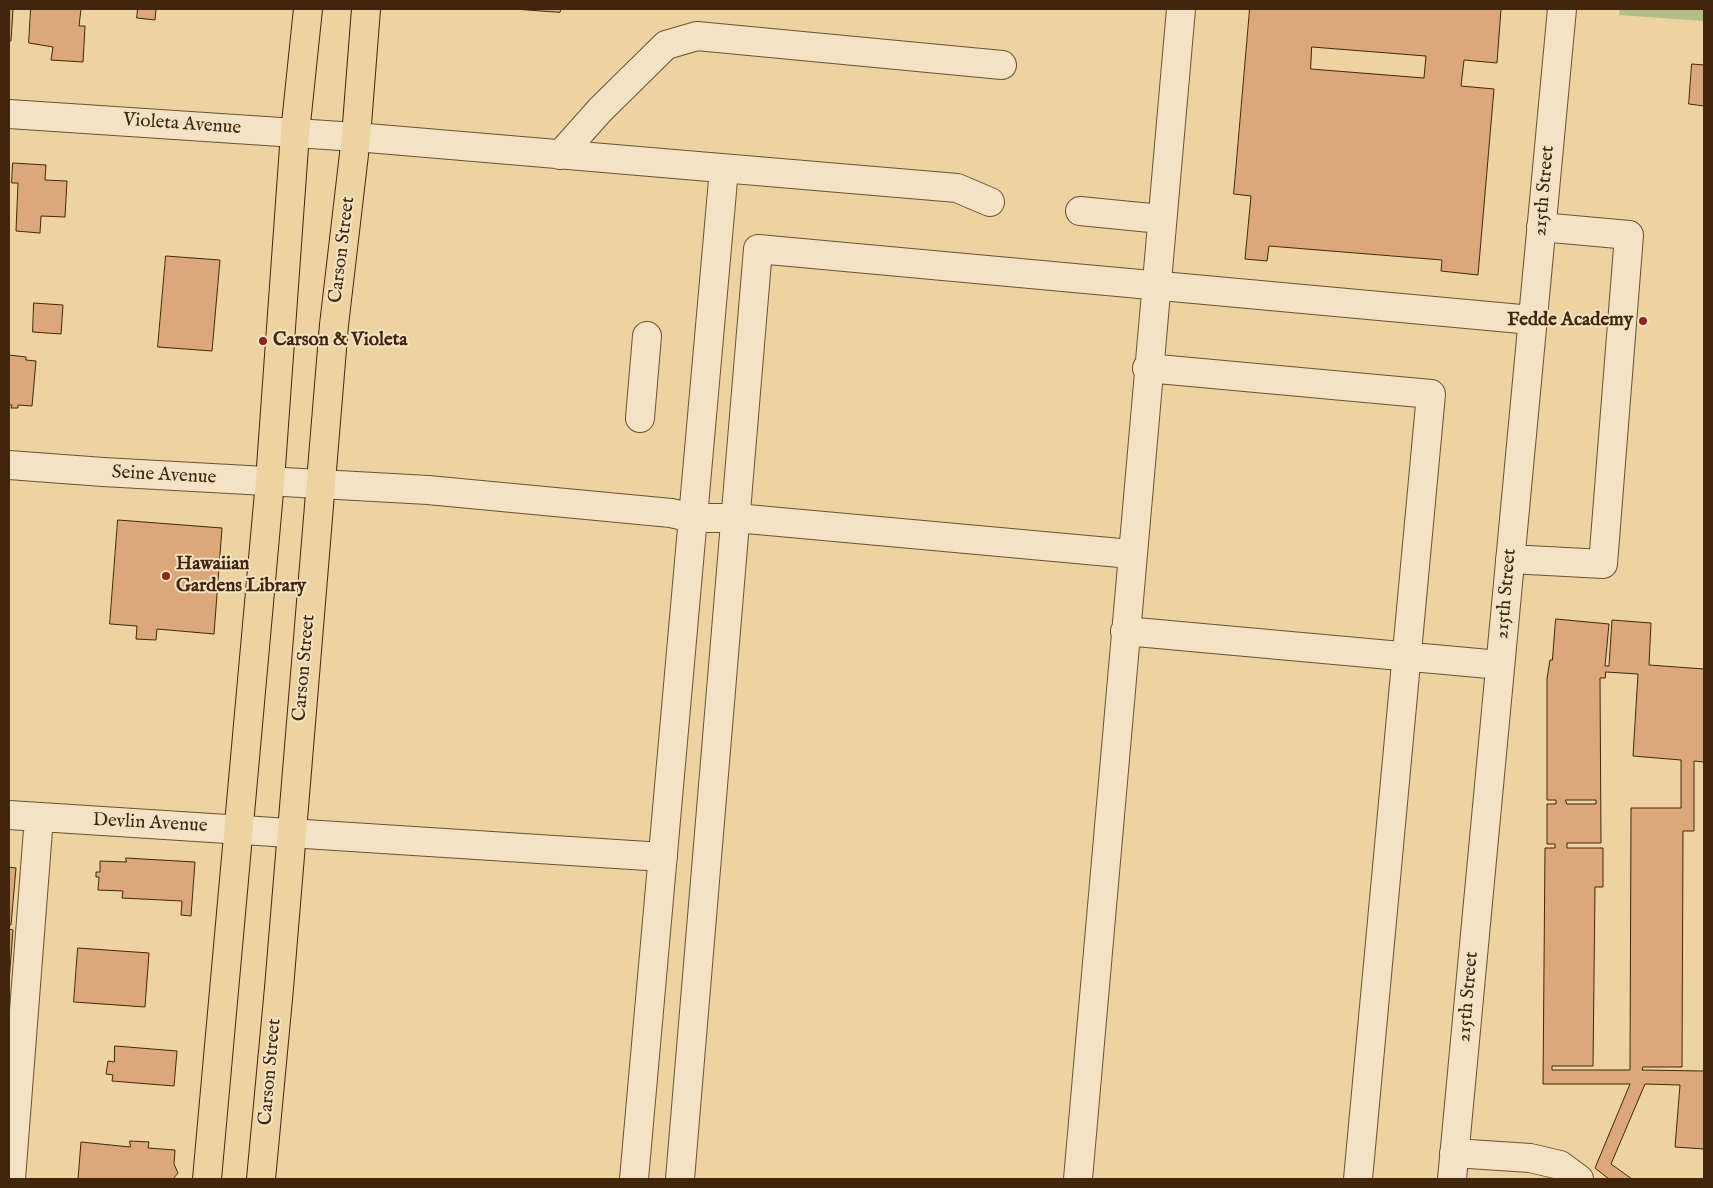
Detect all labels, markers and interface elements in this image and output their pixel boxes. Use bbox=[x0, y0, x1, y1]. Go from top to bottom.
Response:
street label: Violeta Avenue bbox=[122, 110, 242, 140]
street label: 215th Street bbox=[1530, 145, 1560, 237]
street label: Carson Street bbox=[325, 195, 361, 305]
place label: Fedde Academy bbox=[1507, 310, 1633, 332]
marker: Fedde Academy bbox=[1637, 315, 1649, 327]
place label: Carson & Violeta bbox=[273, 330, 407, 352]
marker: Carson & Violeta bbox=[257, 335, 269, 347]
street label: Seine Avenue bbox=[111, 462, 217, 490]
street label: 215th Street bbox=[1492, 548, 1522, 640]
place label: Hawaiian Gardens Library bbox=[176, 554, 306, 598]
marker: Hawaiian Gardens Library bbox=[160, 570, 172, 582]
street label: Carson Street bbox=[289, 614, 321, 722]
street label: Devlin Avenue bbox=[92, 810, 208, 838]
street label: 215th Street bbox=[1454, 951, 1484, 1043]
street label: Carson Street bbox=[255, 1018, 287, 1126]

